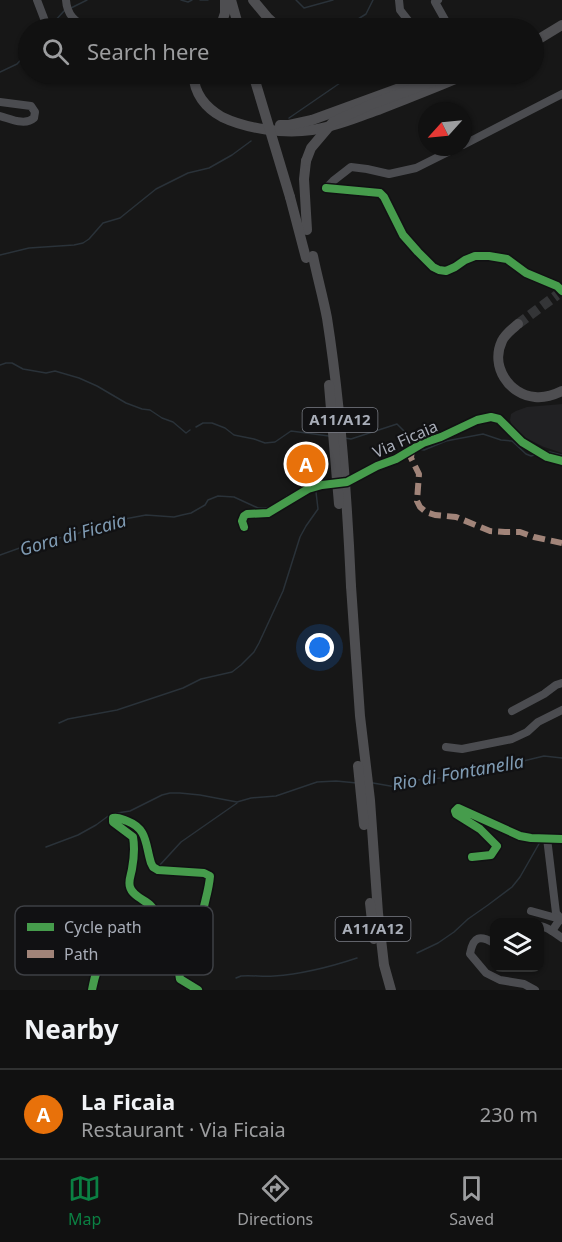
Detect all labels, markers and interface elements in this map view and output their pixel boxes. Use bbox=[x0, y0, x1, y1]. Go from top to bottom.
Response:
search box bbox=[18, 18, 544, 84]
icon: search bbox=[39, 35, 72, 68]
text: Search here bbox=[87, 36, 209, 66]
north arrow bbox=[418, 102, 472, 156]
road number: A11/A12 bbox=[302, 408, 378, 432]
street label: Via Ficaia bbox=[369, 415, 441, 463]
pin: A bbox=[286, 442, 326, 486]
water label: Gora di Ficaia bbox=[16, 507, 129, 561]
your location bbox=[305, 633, 334, 662]
water label: Rio di Fontanella bbox=[390, 749, 526, 795]
legend bbox=[15, 906, 213, 975]
text: Cycle path bbox=[64, 916, 142, 938]
road number: A11/A12 bbox=[336, 917, 410, 941]
map controls bbox=[490, 918, 544, 972]
button: layers bbox=[490, 918, 544, 972]
text: Path bbox=[64, 943, 98, 965]
text: Nearby bbox=[24, 1011, 119, 1047]
text: La Ficaia bbox=[81, 1086, 175, 1116]
text: A bbox=[37, 1101, 50, 1128]
text: 230 m bbox=[480, 1101, 538, 1128]
text: Restaurant · Via Ficaia bbox=[81, 1116, 286, 1143]
tab: Map bbox=[68, 1172, 101, 1230]
tab: Directions bbox=[237, 1172, 313, 1230]
tab: Saved bbox=[449, 1172, 494, 1230]

